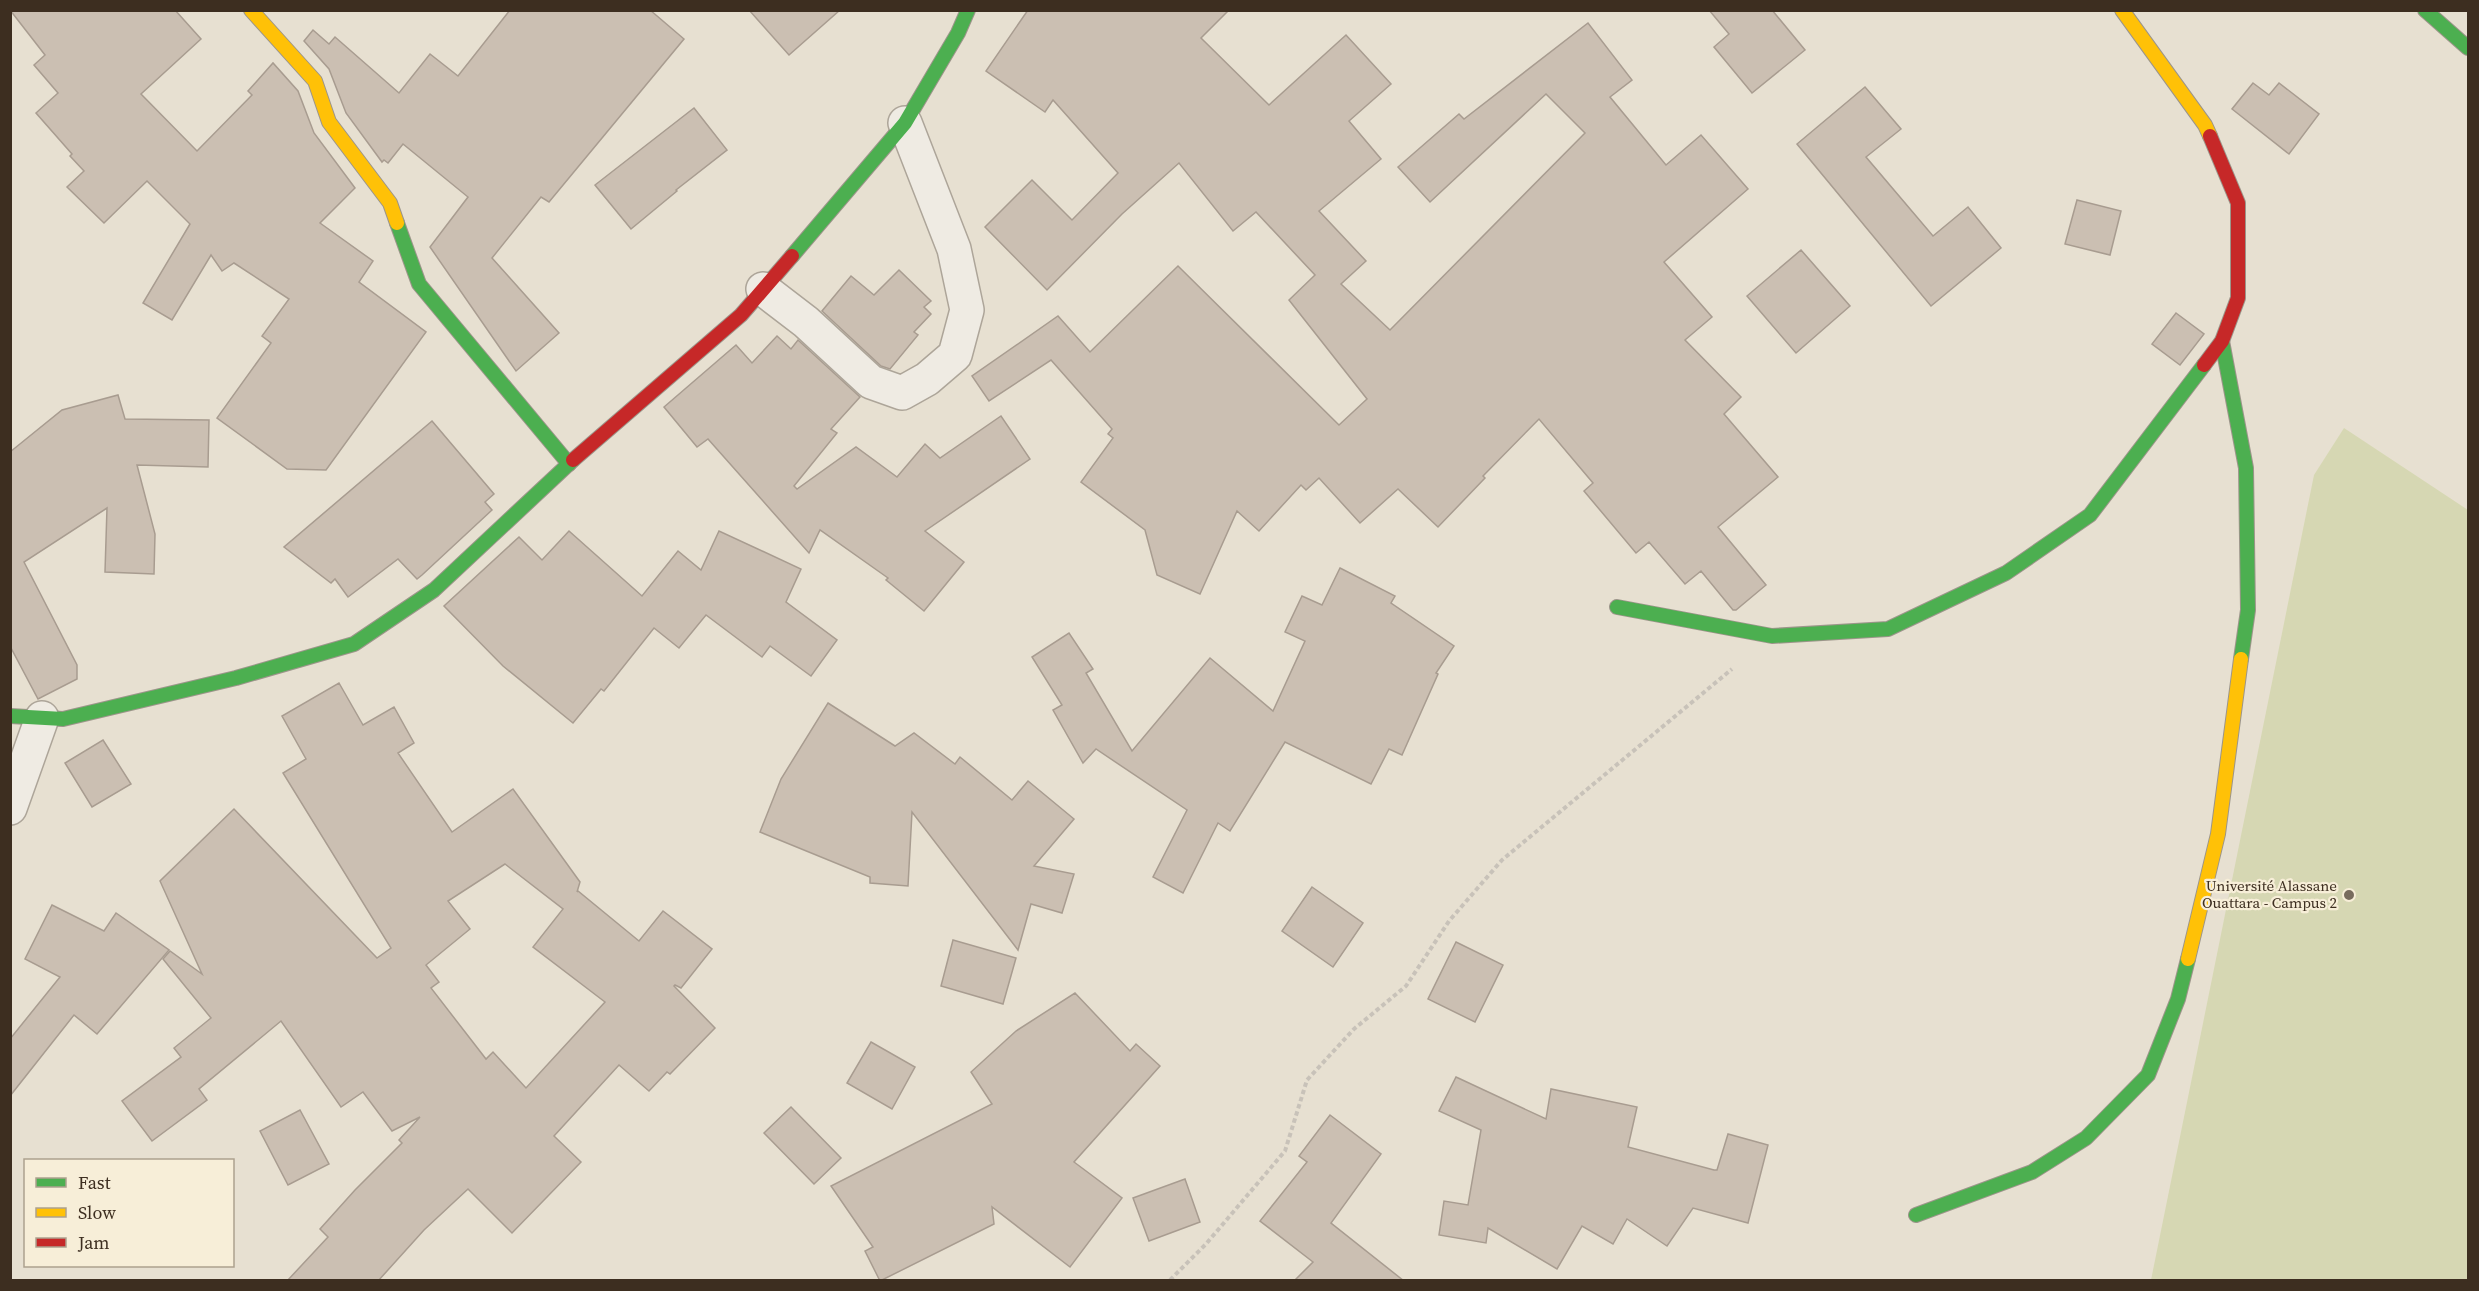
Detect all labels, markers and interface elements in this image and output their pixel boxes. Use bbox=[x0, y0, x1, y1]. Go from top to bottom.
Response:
place label: Université Alassane Ouattara - Campus 2 bbox=[2202, 875, 2337, 913]
marker: Université Alassane Ouattara - Campus 2 bbox=[2342, 888, 2356, 902]
legend bbox=[24, 1159, 234, 1267]
text: Fast bbox=[78, 1170, 111, 1195]
text: Slow bbox=[78, 1200, 116, 1225]
text: Jam bbox=[77, 1230, 110, 1255]

